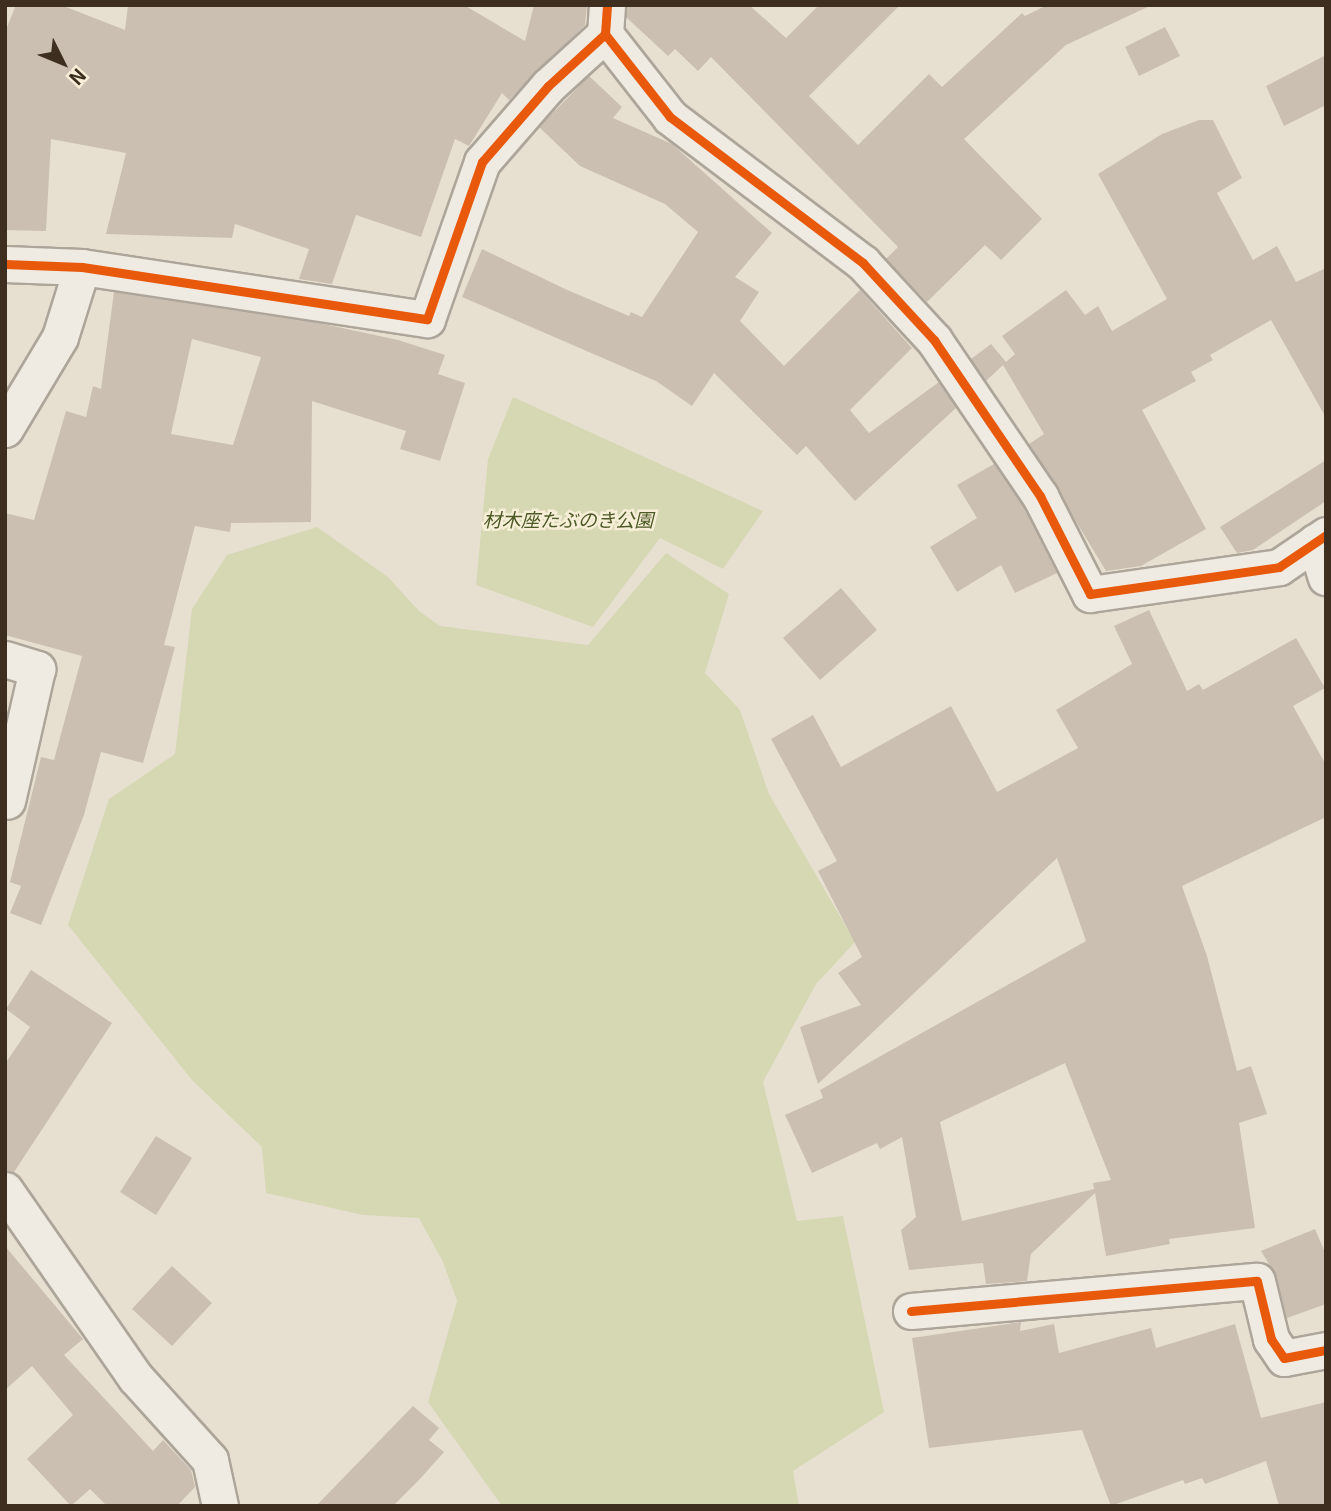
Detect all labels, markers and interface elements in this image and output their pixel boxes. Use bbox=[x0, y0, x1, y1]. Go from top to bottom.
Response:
north arrow bbox=[28, 28, 98, 98]
text: N bbox=[64, 63, 93, 92]
park label: 材木座たぶのき公園 bbox=[483, 508, 653, 530]

